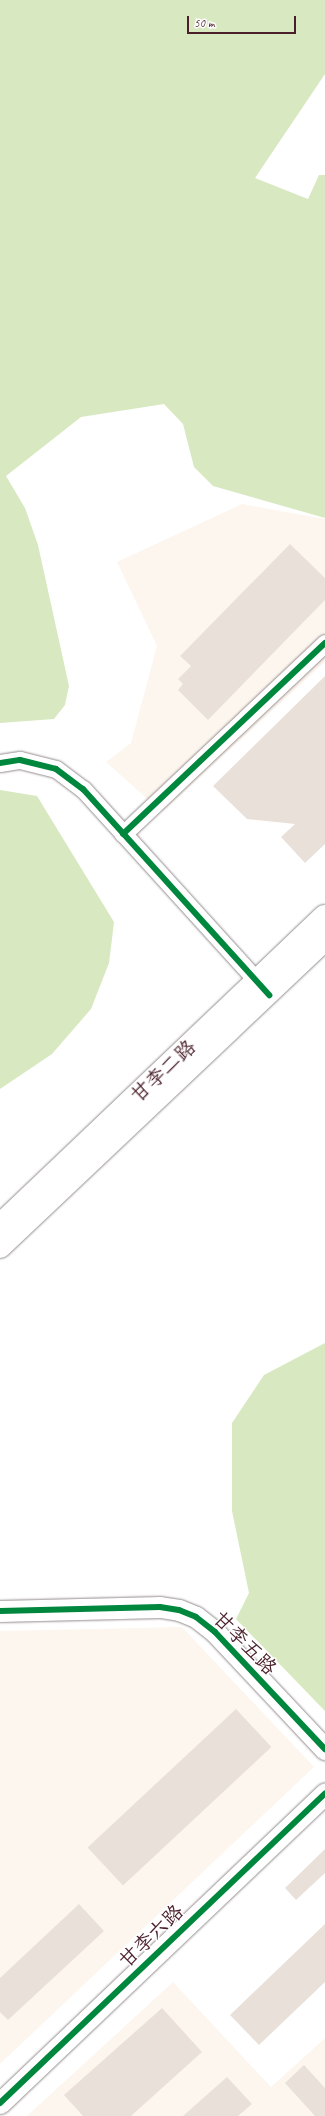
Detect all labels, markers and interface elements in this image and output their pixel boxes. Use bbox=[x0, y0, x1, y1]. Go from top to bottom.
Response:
scale bar bbox=[189, 8, 298, 34]
text: 50 m bbox=[194, 15, 214, 31]
street label: 甘李二路 bbox=[126, 1035, 200, 1107]
street label: 甘李五路 bbox=[208, 1606, 282, 1680]
street label: 甘李六路 bbox=[114, 1900, 188, 1972]

